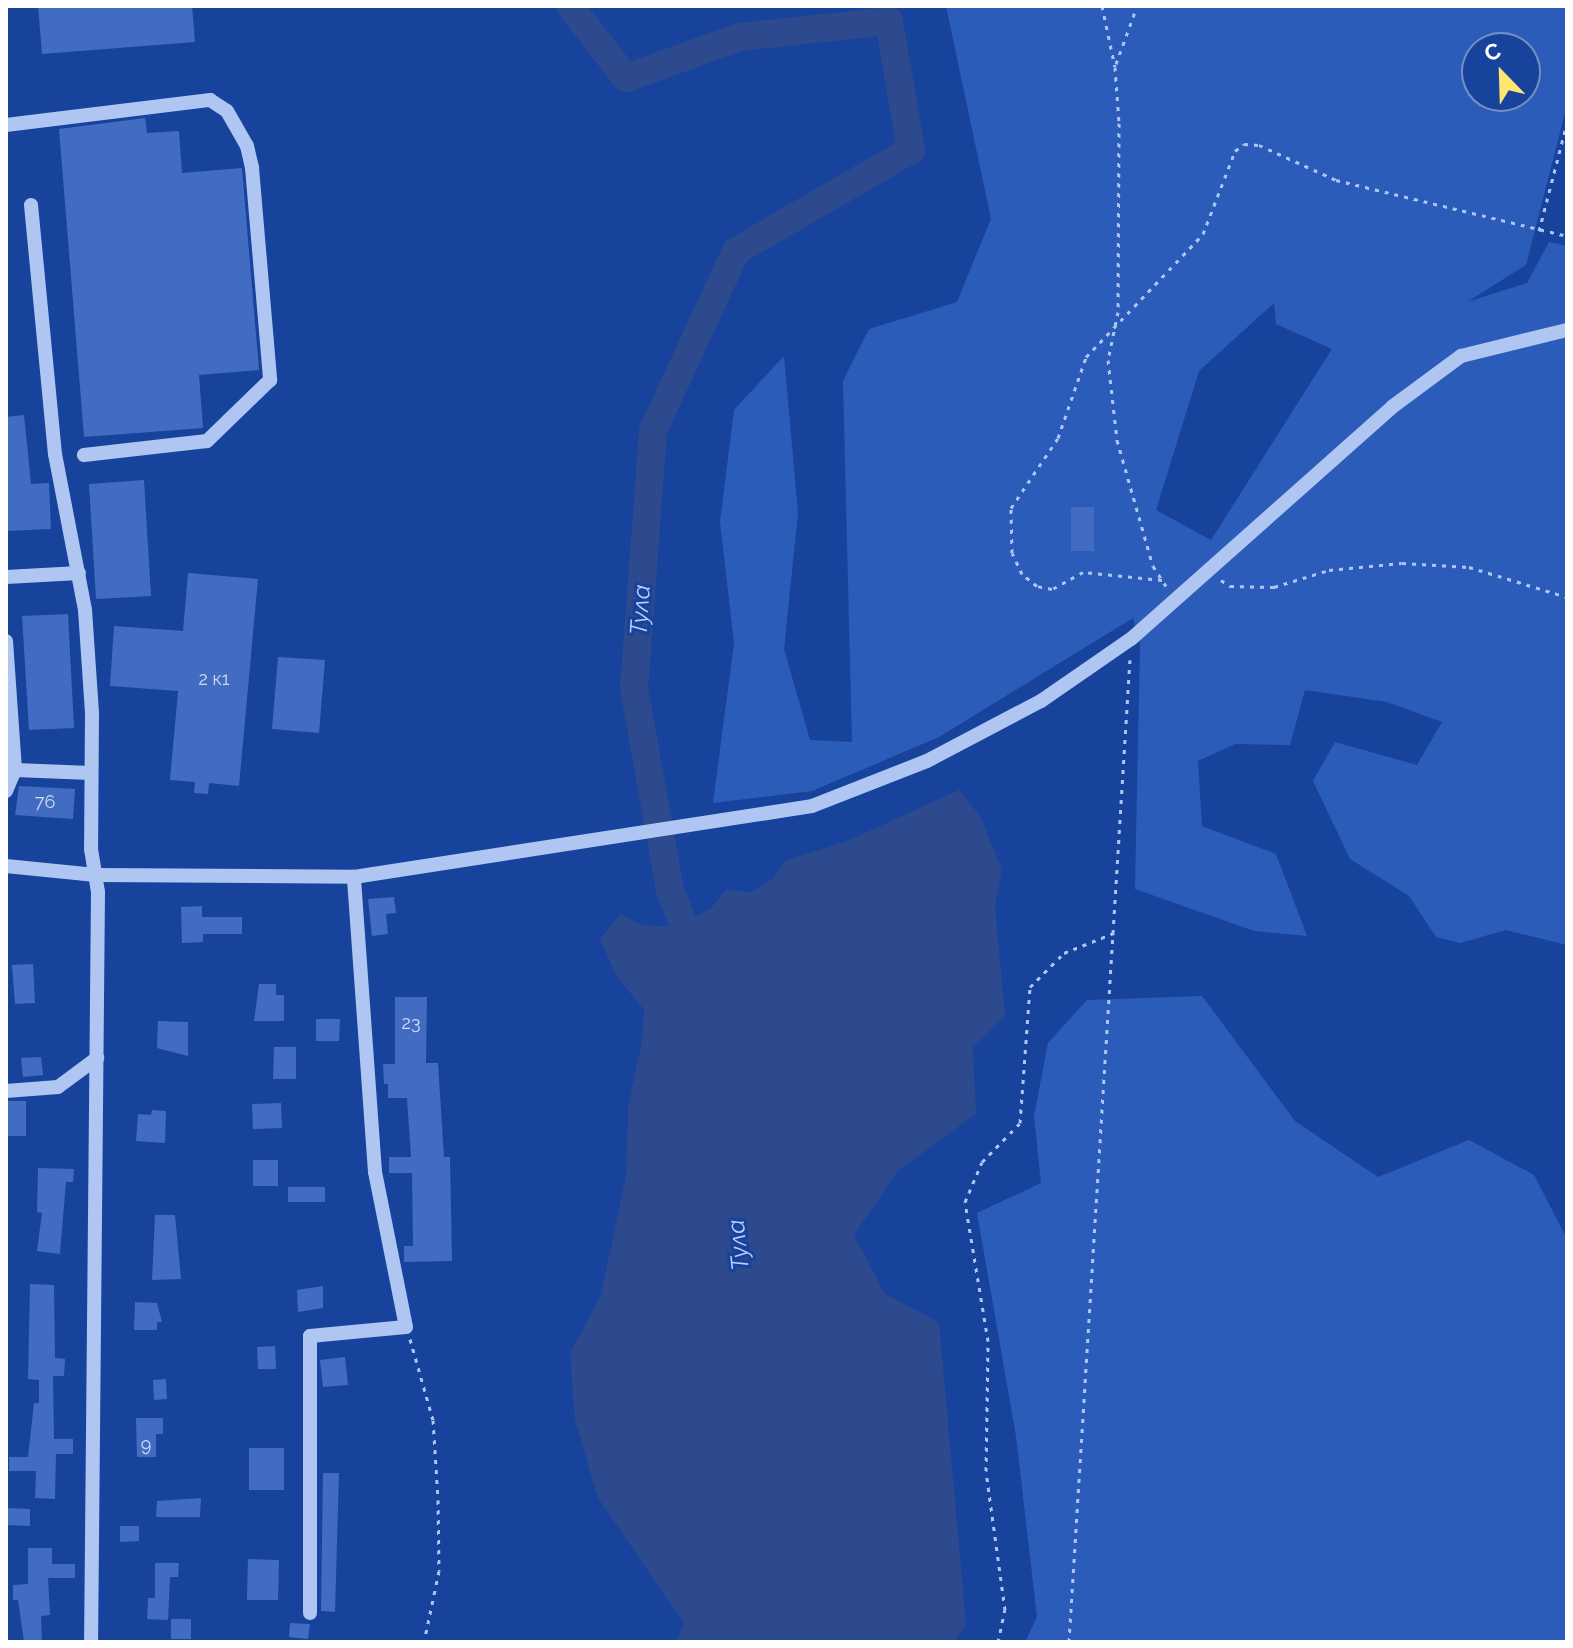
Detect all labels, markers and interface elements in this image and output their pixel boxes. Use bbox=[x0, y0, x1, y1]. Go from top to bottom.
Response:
north arrow bbox=[1461, 32, 1541, 112]
text: С bbox=[1480, 37, 1504, 67]
water label: Тула bbox=[624, 583, 656, 637]
house number: 2 к1 bbox=[198, 668, 230, 690]
house number: 76 bbox=[35, 791, 55, 813]
house number: 23 bbox=[402, 1012, 420, 1034]
water label: Тула bbox=[721, 1218, 755, 1272]
house number: 9 bbox=[141, 1434, 151, 1456]

